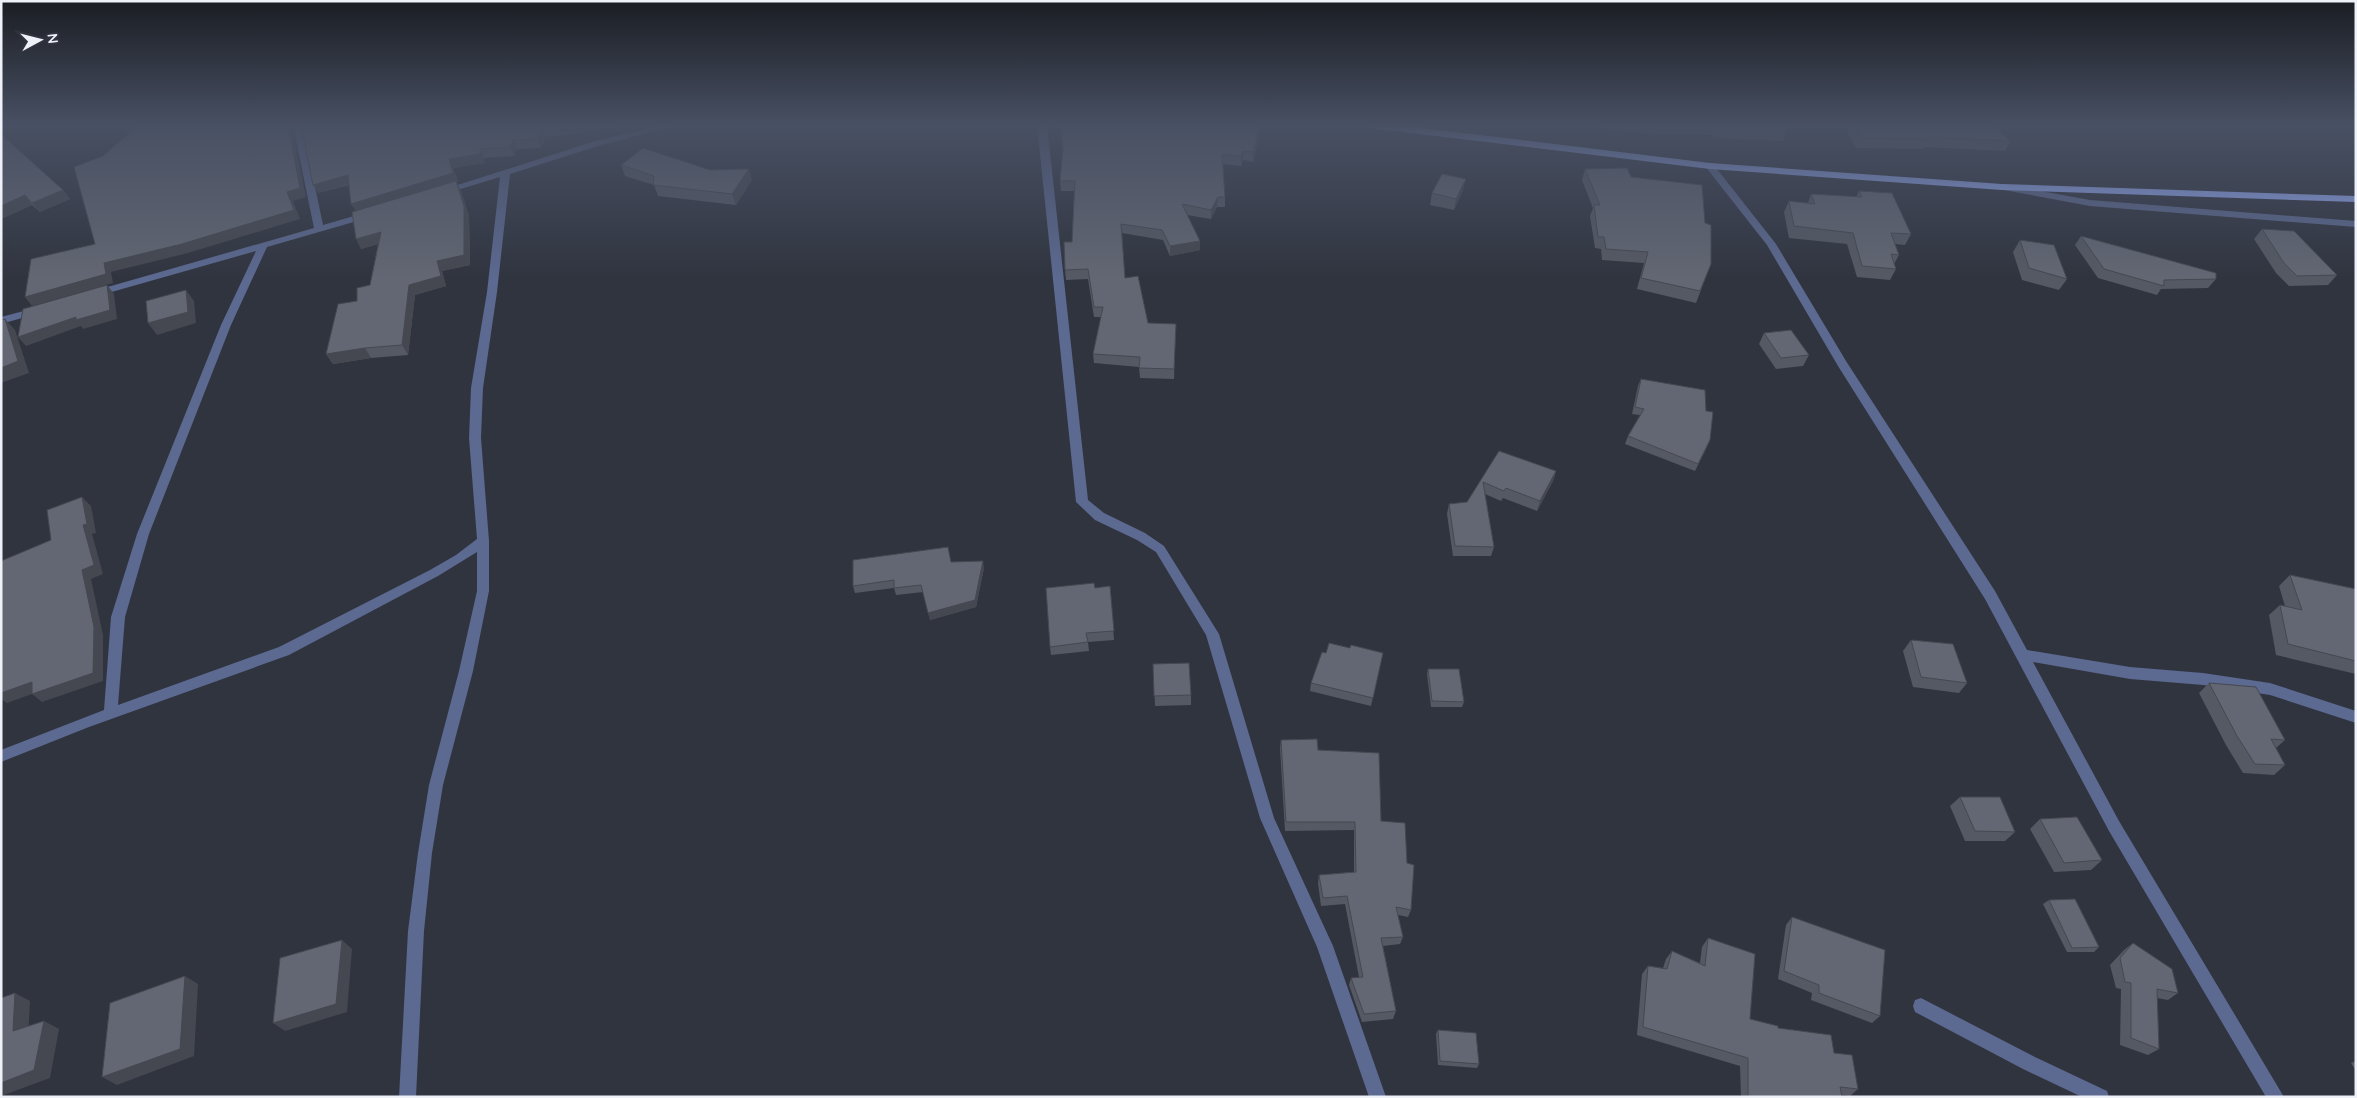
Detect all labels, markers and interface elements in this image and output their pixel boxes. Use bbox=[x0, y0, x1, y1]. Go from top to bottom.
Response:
north arrow bbox=[15, 15, 65, 65]
text: N bbox=[43, 32, 62, 45]

